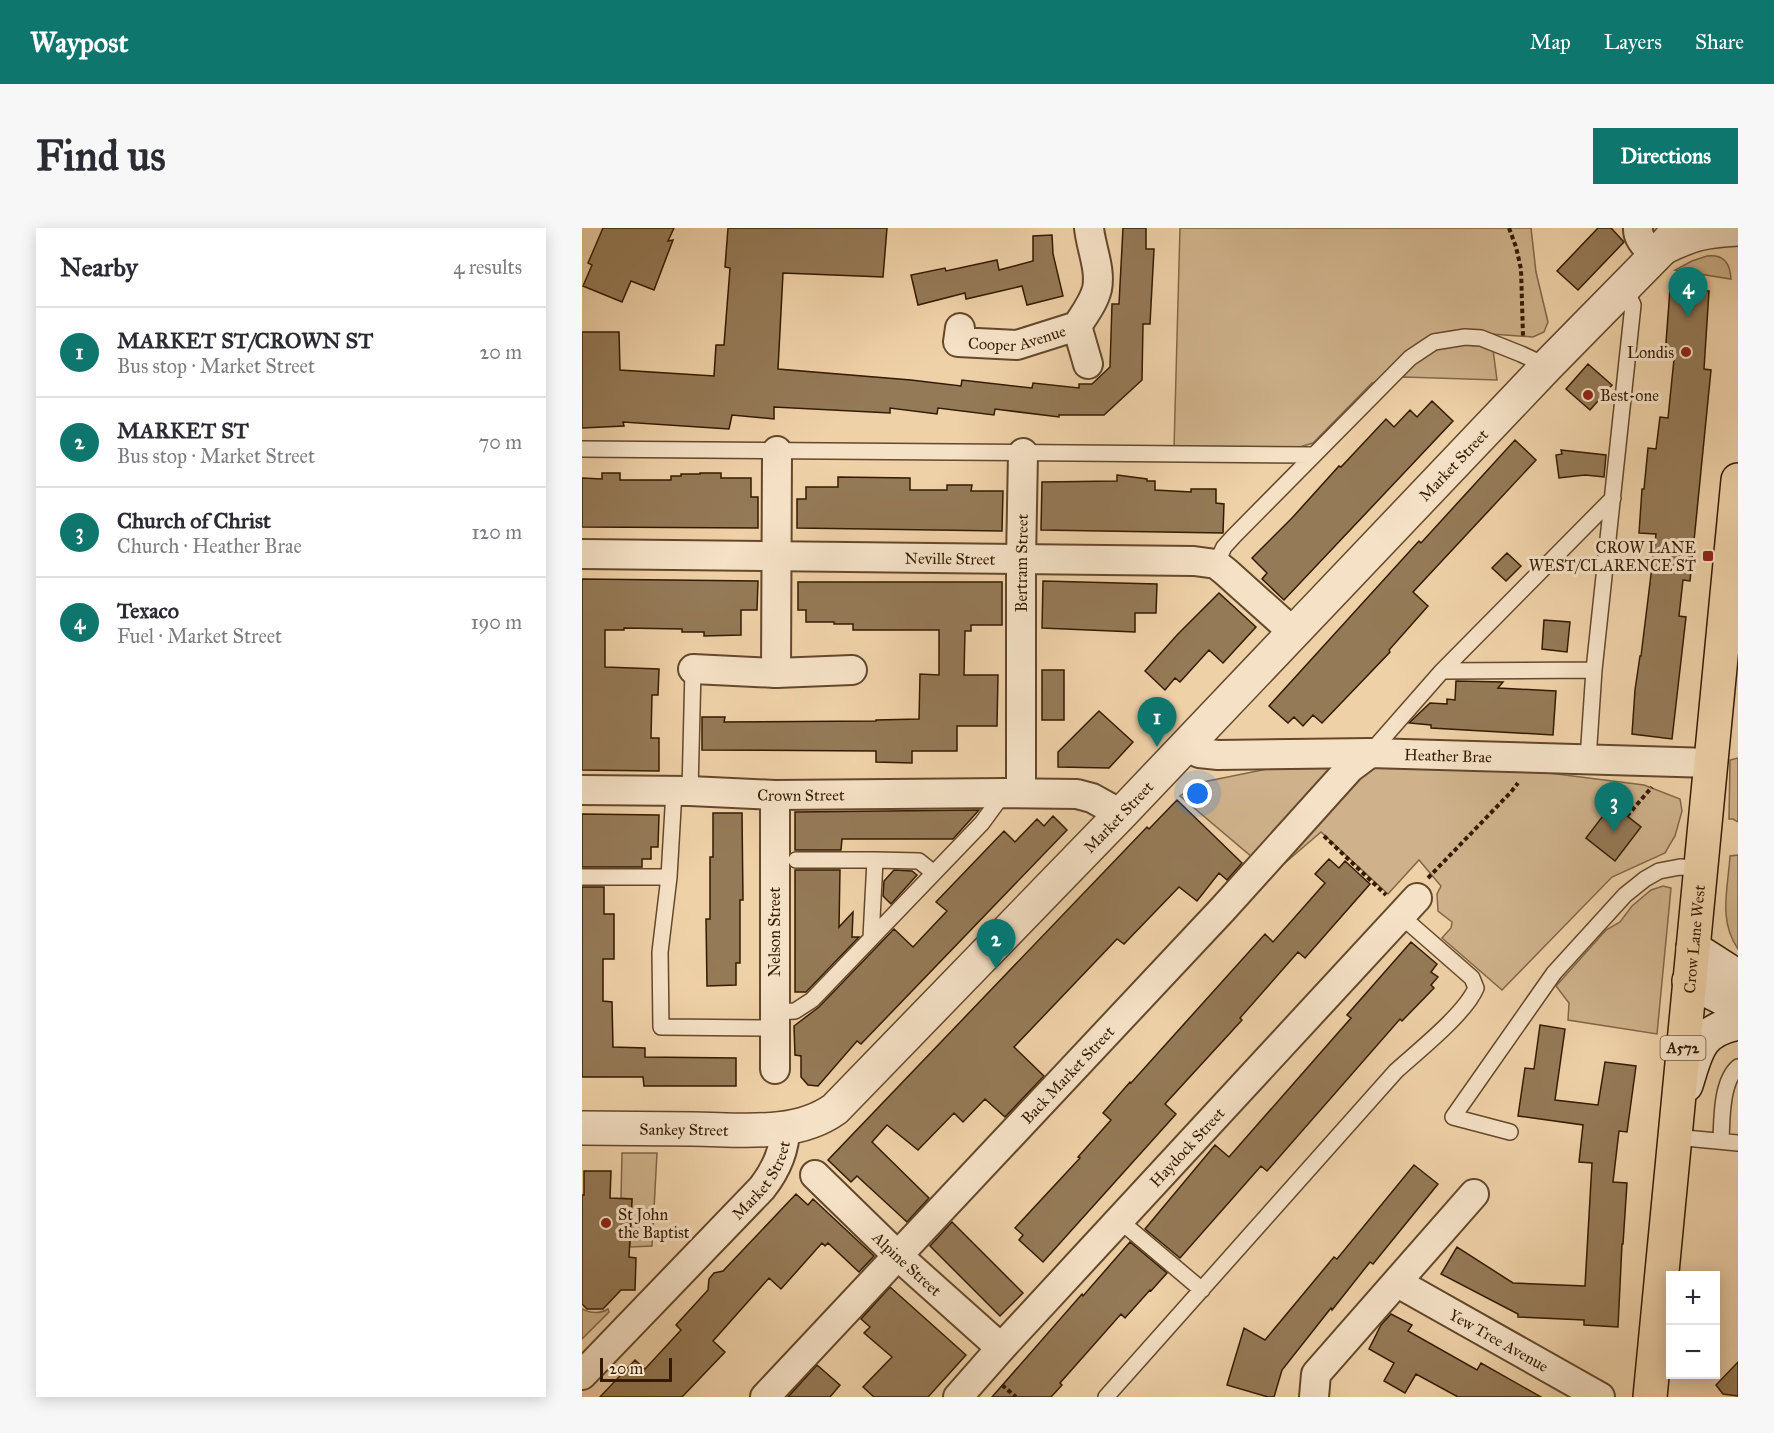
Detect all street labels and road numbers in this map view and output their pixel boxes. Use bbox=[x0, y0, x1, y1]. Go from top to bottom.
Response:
street label: Cooper Avenue bbox=[968, 321, 1068, 354]
street label: Market Street bbox=[1415, 425, 1492, 505]
street label: Bertram Street bbox=[1012, 513, 1031, 612]
street label: Neville Street bbox=[905, 548, 996, 568]
street label: Heather Brae bbox=[1404, 745, 1493, 766]
street label: Market Street bbox=[1079, 777, 1157, 856]
street label: Crown Street bbox=[757, 785, 845, 805]
street label: Crow Lane West bbox=[1679, 884, 1709, 994]
street label: Nelson Street bbox=[765, 887, 784, 977]
street label: Back Market Street bbox=[1017, 1022, 1118, 1128]
road number: A572 bbox=[1660, 1036, 1706, 1060]
street label: Haydock Street bbox=[1145, 1103, 1228, 1191]
street label: Sankey Street bbox=[639, 1119, 729, 1139]
street label: Market Street bbox=[728, 1139, 793, 1223]
street label: Alpine Street bbox=[868, 1227, 946, 1300]
street label: Yew Tree Avenue bbox=[1446, 1304, 1552, 1376]

